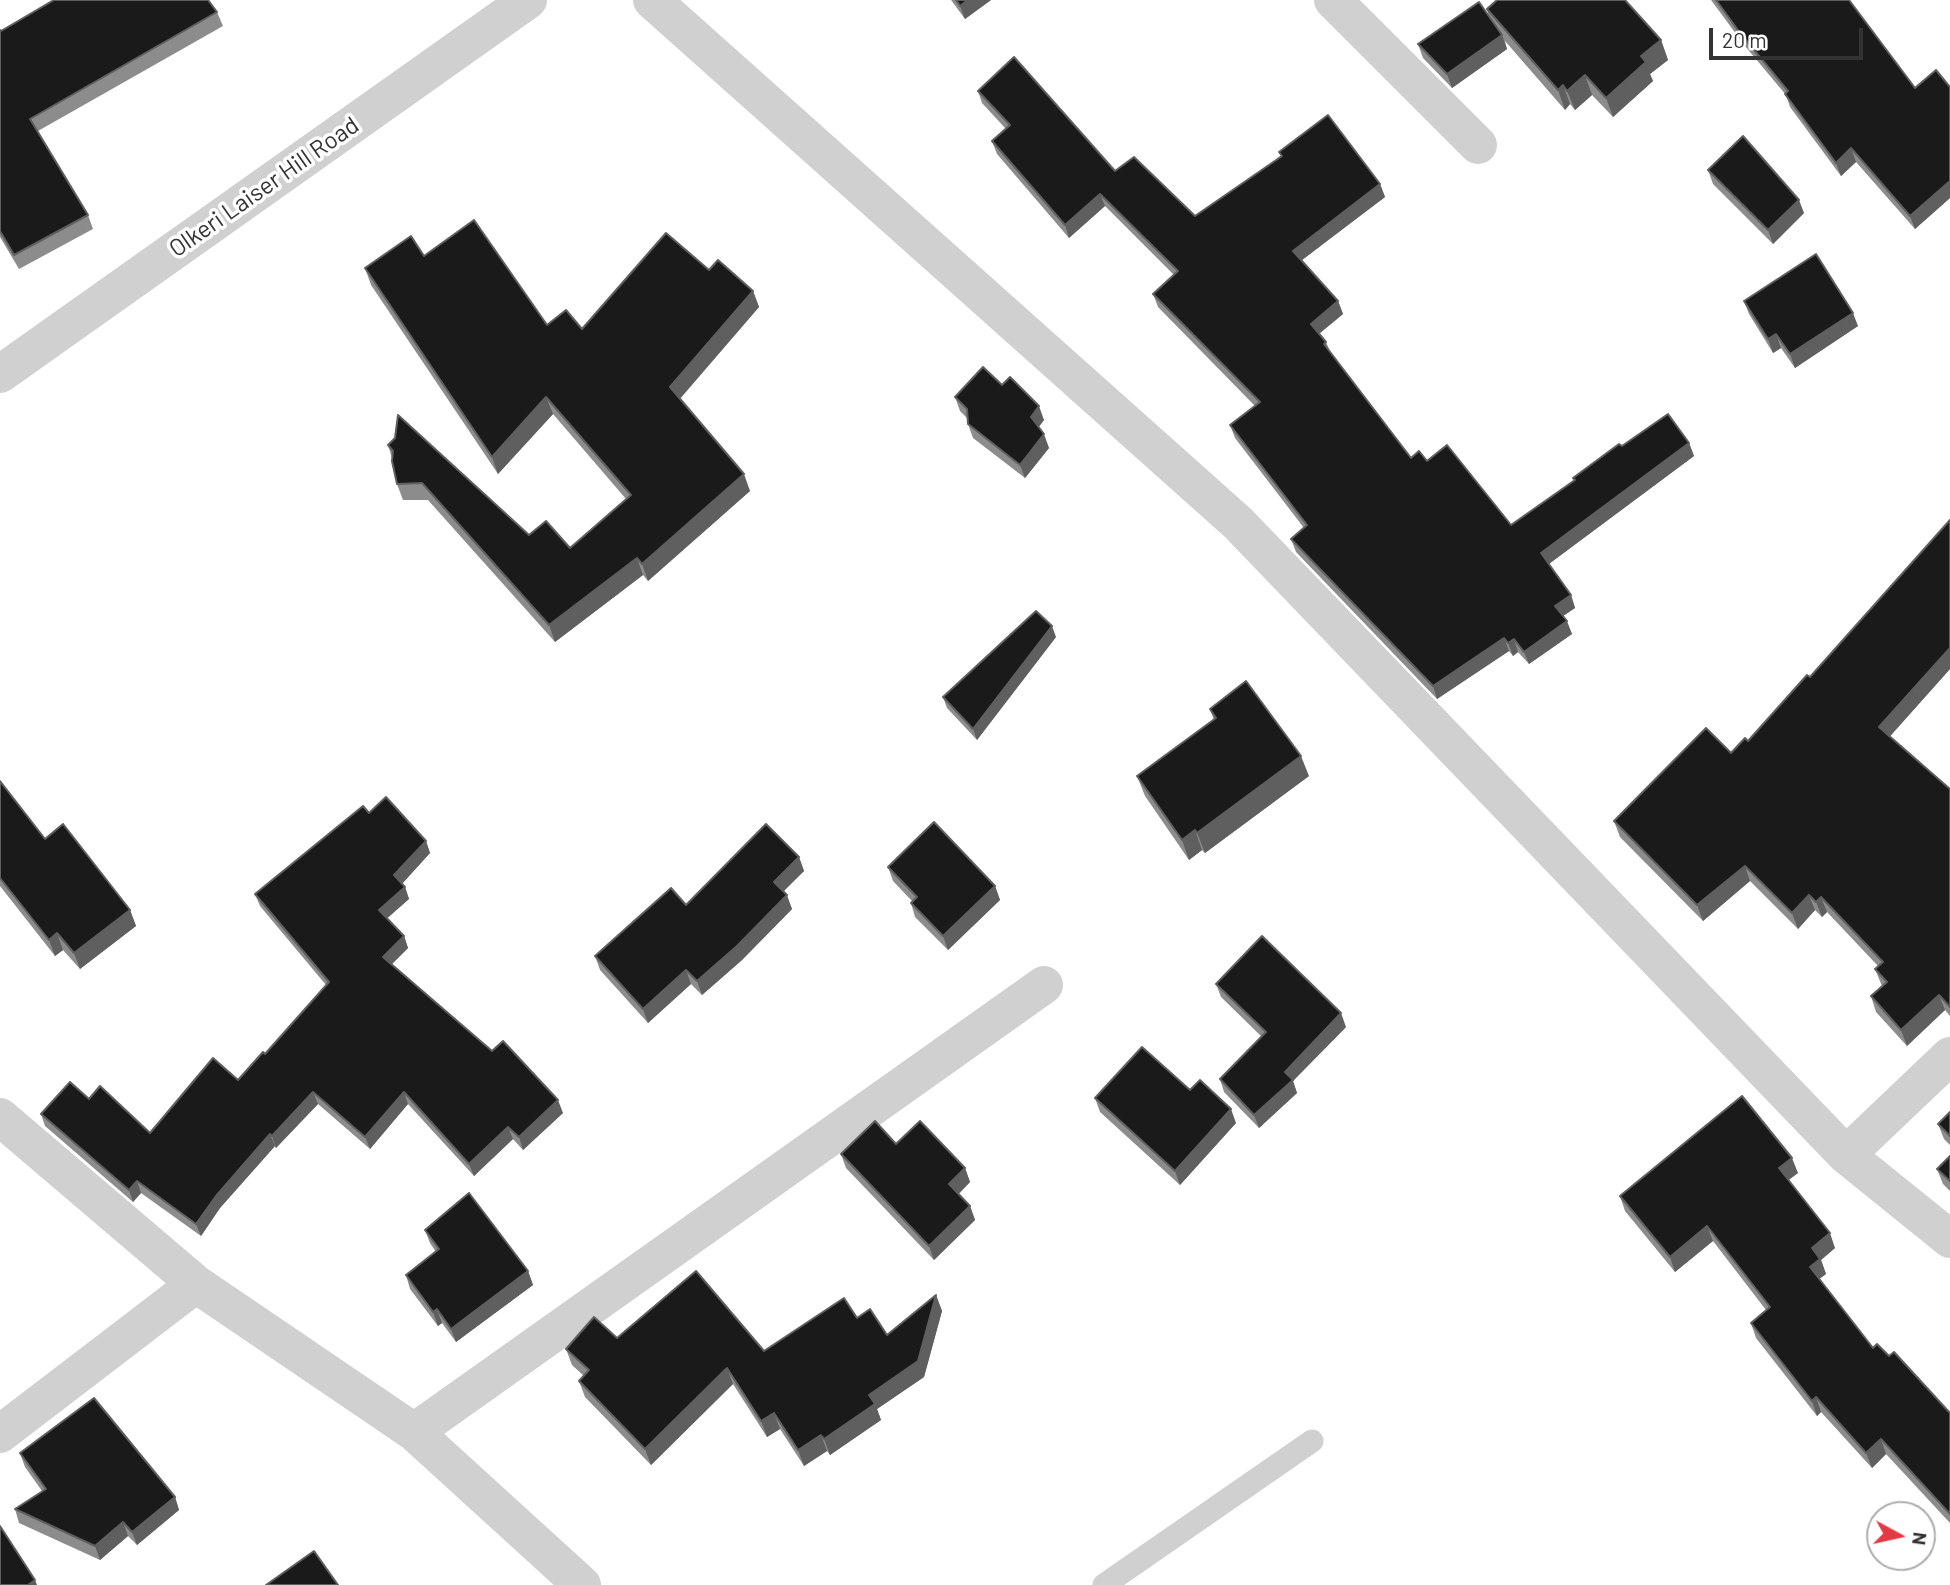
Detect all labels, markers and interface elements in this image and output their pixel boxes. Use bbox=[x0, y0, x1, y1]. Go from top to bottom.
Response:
scale bar bbox=[1712, 14, 1866, 58]
text: 20 m bbox=[1722, 27, 1767, 52]
street label: Olkeri Laiser Hill Road bbox=[164, 111, 364, 263]
north arrow bbox=[1866, 1501, 1936, 1571]
text: N bbox=[1908, 1531, 1933, 1547]

